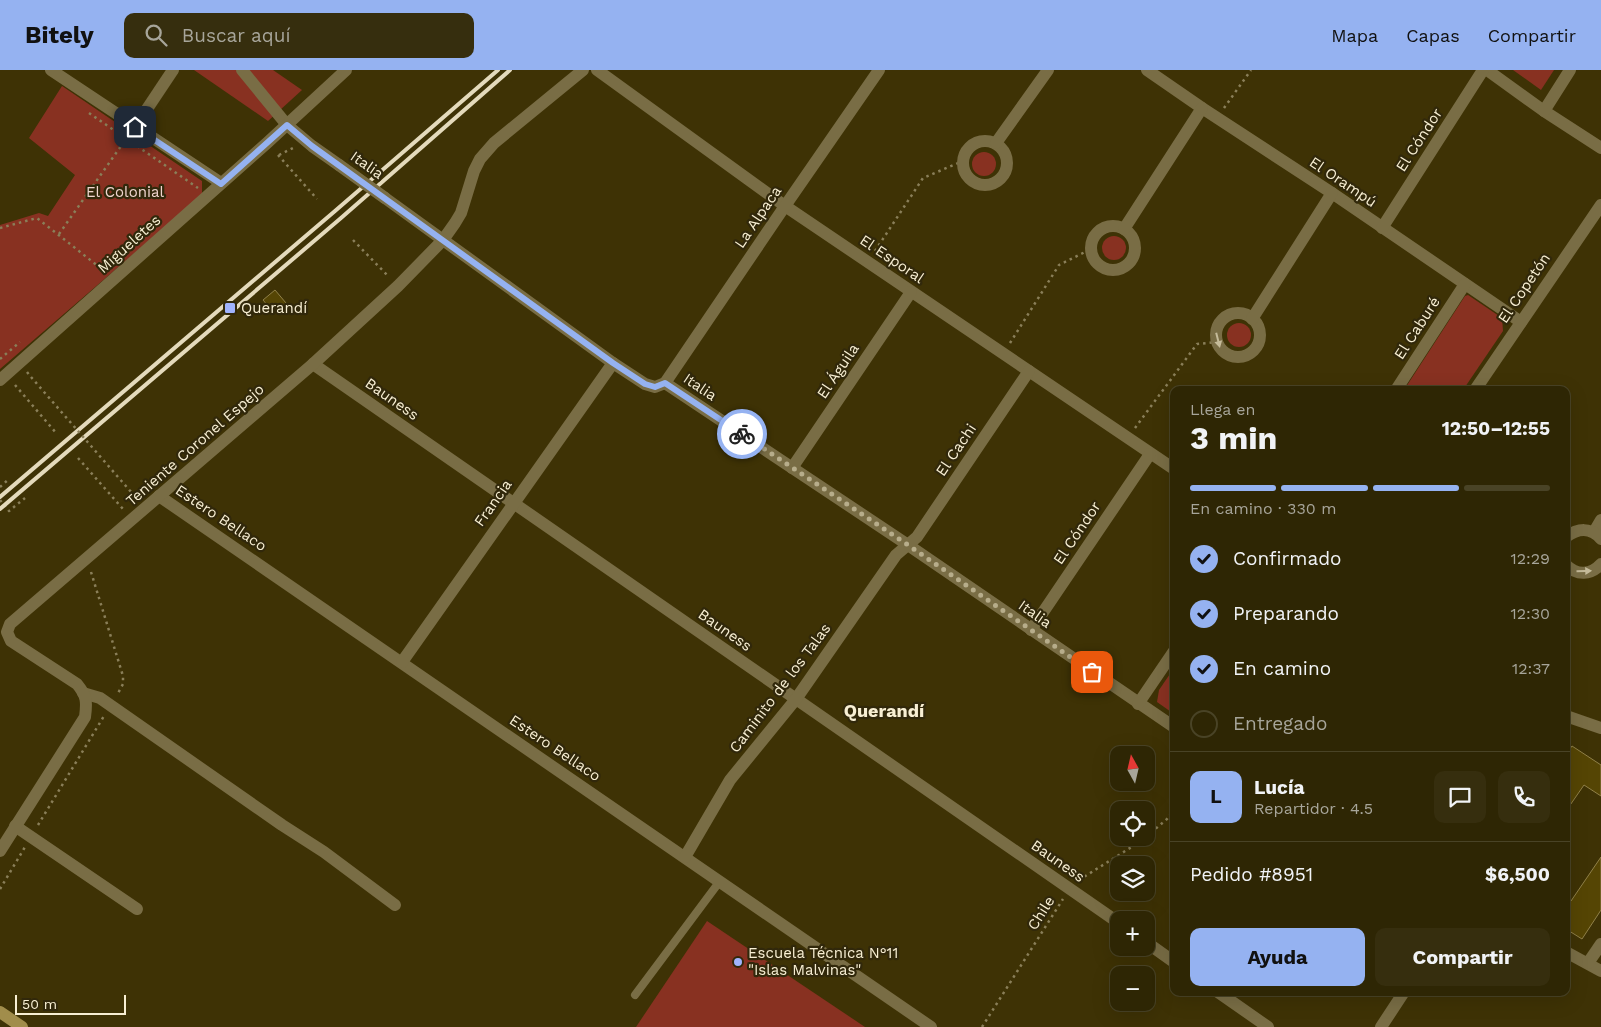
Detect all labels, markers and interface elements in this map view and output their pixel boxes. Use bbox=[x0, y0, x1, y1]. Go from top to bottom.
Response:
search box bbox=[124, 13, 474, 58]
text: Bitely bbox=[25, 21, 94, 49]
icon: search bbox=[142, 21, 170, 49]
text: Buscar aquí bbox=[182, 24, 291, 47]
text: Mapa bbox=[1331, 25, 1378, 46]
text: Capas bbox=[1406, 25, 1460, 46]
text: Compartir bbox=[1488, 25, 1576, 46]
street label: El Cóndor bbox=[1392, 105, 1446, 175]
pin bbox=[114, 106, 156, 148]
icon: home bbox=[121, 113, 149, 141]
street label: Italia bbox=[347, 147, 387, 183]
street label: El Orampú bbox=[1306, 153, 1380, 211]
street label: La Alpaca bbox=[731, 182, 786, 251]
park label: El Colonial bbox=[86, 183, 164, 201]
street label: Migueletes bbox=[94, 211, 164, 277]
street label: El Esporal bbox=[856, 231, 928, 287]
street label: El Copetón bbox=[1494, 250, 1554, 326]
street label: El Caburé bbox=[1390, 293, 1444, 363]
place label: Querandí bbox=[241, 299, 307, 317]
marker: Querandí bbox=[223, 301, 237, 315]
one-way arrow bbox=[1214, 333, 1222, 348]
street label: El Águila bbox=[813, 340, 863, 402]
street label: Italia bbox=[680, 369, 720, 405]
street label: Bauness bbox=[362, 374, 422, 424]
street label: Teniente Coronel Espejo bbox=[122, 380, 268, 510]
text: Llega en bbox=[1190, 400, 1256, 419]
courier bbox=[717, 409, 767, 459]
text: 12:50–12:55 bbox=[1442, 417, 1550, 440]
text: 3 min bbox=[1190, 419, 1277, 457]
icon: bike bbox=[728, 420, 756, 448]
street label: El Cachi bbox=[932, 420, 980, 480]
street label: Francia bbox=[470, 476, 516, 530]
street label: Estero Bellaco bbox=[172, 481, 270, 555]
street label: El Cóndor bbox=[1049, 498, 1105, 568]
text: En camino · 330 m bbox=[1190, 499, 1336, 518]
icon: check bbox=[1190, 545, 1218, 573]
text: Confirmado bbox=[1233, 547, 1342, 570]
text: 12:29 bbox=[1510, 549, 1550, 568]
one-way arrow bbox=[1576, 567, 1592, 575]
street label: Italia bbox=[1015, 596, 1055, 632]
icon: check bbox=[1190, 600, 1218, 628]
text: Preparando bbox=[1233, 602, 1339, 625]
text: 12:30 bbox=[1510, 604, 1550, 623]
street label: Bauness bbox=[695, 605, 755, 655]
street label: Caminito de los Talas bbox=[726, 620, 835, 756]
pin bbox=[1071, 651, 1113, 693]
icon: check bbox=[1190, 655, 1218, 683]
text: En camino bbox=[1233, 657, 1331, 680]
icon: bag bbox=[1078, 658, 1106, 686]
text: 12:37 bbox=[1512, 659, 1550, 678]
district label: Querandí bbox=[844, 700, 925, 721]
street label: Estero Bellaco bbox=[506, 711, 604, 785]
text: Entregado bbox=[1233, 712, 1327, 735]
north arrow bbox=[1110, 746, 1155, 791]
map controls bbox=[1110, 746, 1155, 1011]
button: chat bbox=[1434, 771, 1486, 823]
button: phone bbox=[1498, 771, 1550, 823]
text: Lucía bbox=[1254, 776, 1304, 799]
text: L bbox=[1210, 785, 1222, 808]
text: Repartidor · 4.5 bbox=[1254, 799, 1373, 818]
button: locate bbox=[1110, 801, 1155, 846]
street label: Bauness bbox=[1028, 836, 1088, 886]
button: layers bbox=[1110, 856, 1155, 901]
text: Pedido #8951 bbox=[1190, 863, 1313, 886]
text: $6,500 bbox=[1485, 863, 1550, 886]
street label: Chile bbox=[1024, 893, 1058, 933]
button: + bbox=[1110, 911, 1155, 956]
button: Ayuda bbox=[1190, 928, 1365, 986]
button: Compartir bbox=[1375, 928, 1550, 986]
place label: Escuela Técnica N°11 "Islas Malvinas" bbox=[748, 944, 898, 979]
marker: Escuela Técnica N°11 "Islas Malvinas" bbox=[732, 956, 744, 968]
button: − bbox=[1110, 966, 1155, 1011]
scale bar bbox=[15, 992, 126, 1015]
text: 50 m bbox=[22, 996, 57, 1012]

